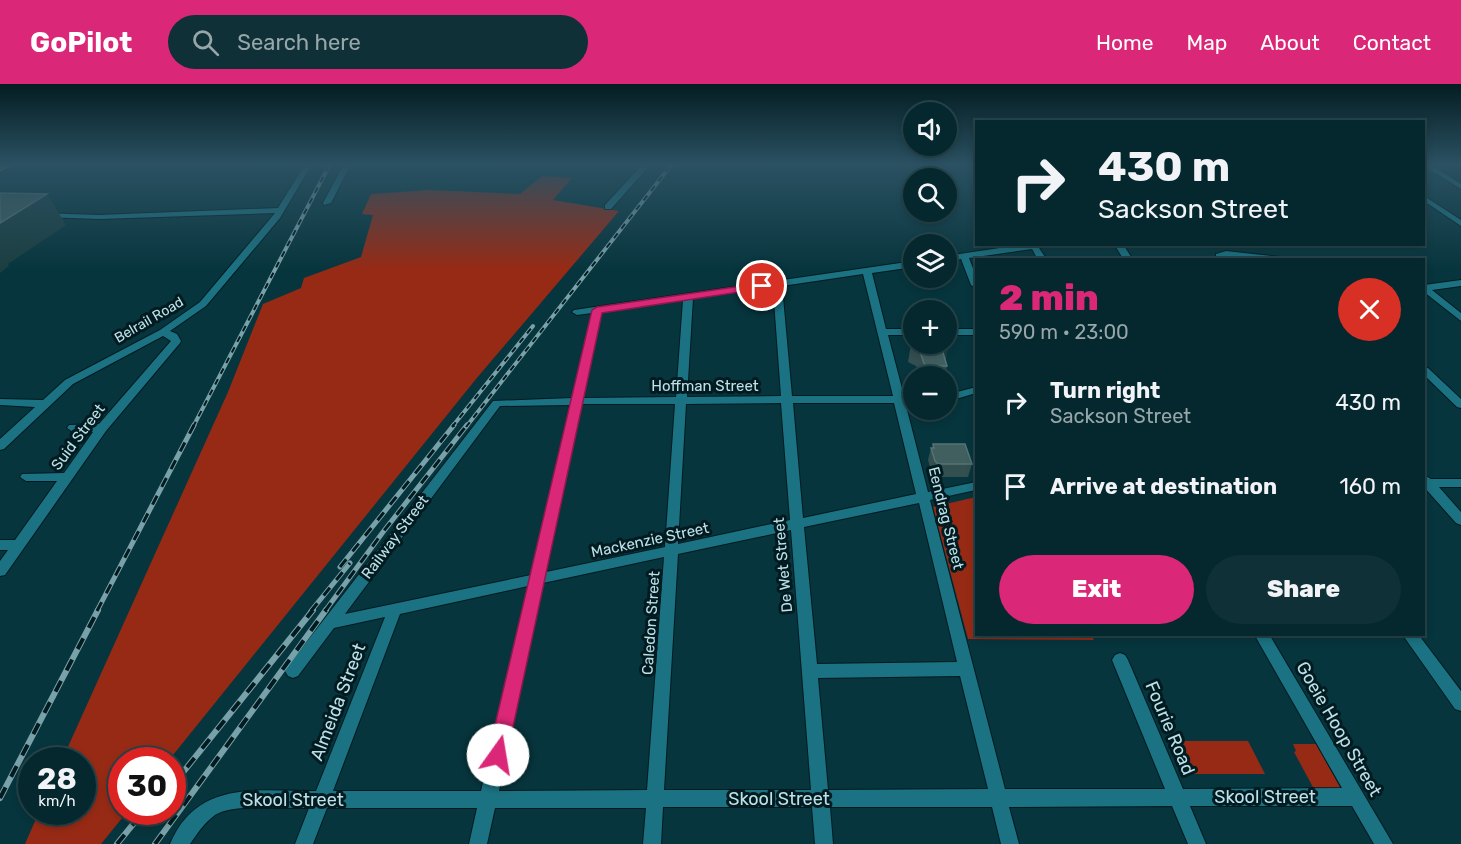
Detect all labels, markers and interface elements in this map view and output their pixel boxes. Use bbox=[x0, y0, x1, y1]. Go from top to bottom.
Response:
search box bbox=[168, 15, 588, 69]
text: GoPilot bbox=[30, 26, 132, 59]
icon: search bbox=[189, 26, 222, 59]
text: Search here bbox=[237, 29, 361, 56]
text: Home bbox=[1096, 30, 1153, 55]
text: Map bbox=[1186, 30, 1227, 55]
text: About bbox=[1260, 30, 1320, 55]
text: Contact bbox=[1353, 30, 1431, 55]
map controls bbox=[903, 102, 957, 420]
button: sound bbox=[903, 102, 957, 156]
text: 430 m bbox=[1098, 142, 1230, 192]
icon: right bbox=[999, 144, 1077, 222]
button: search bbox=[903, 168, 957, 222]
text: Sackson Street bbox=[1098, 193, 1289, 225]
button: layers bbox=[903, 234, 957, 288]
pin bbox=[736, 260, 787, 311]
icon: arrive bbox=[745, 269, 778, 302]
text: 2 min bbox=[999, 276, 1099, 319]
button: close bbox=[1338, 278, 1401, 341]
street label: Belrail Road bbox=[111, 293, 187, 347]
button: + bbox=[903, 300, 957, 354]
text: 590 m · 23:00 bbox=[999, 320, 1129, 344]
button: − bbox=[903, 366, 957, 420]
street label: Hoffman Street bbox=[651, 377, 759, 395]
text: Turn right bbox=[1050, 377, 1160, 404]
icon: right bbox=[999, 386, 1032, 419]
text: 430 m bbox=[1335, 389, 1401, 416]
street label: Suid Street bbox=[47, 400, 109, 474]
text: Sackson Street bbox=[1050, 404, 1191, 428]
street label: Eendrag Street bbox=[925, 465, 967, 571]
icon: arrive bbox=[999, 470, 1032, 503]
text: Arrive at destination bbox=[1050, 473, 1277, 500]
text: 160 m bbox=[1339, 473, 1401, 500]
street label: Railway Street bbox=[358, 491, 432, 582]
street label: De Wet Street bbox=[770, 517, 796, 613]
street label: Mackenzie Street bbox=[589, 519, 711, 561]
button: Exit bbox=[999, 555, 1194, 624]
button: Share bbox=[1206, 555, 1401, 624]
street label: Caledon Street bbox=[638, 570, 664, 675]
street label: Almeida Street bbox=[306, 640, 370, 764]
street label: Goeie Hoop Street bbox=[1291, 658, 1387, 800]
street label: Fourie Road bbox=[1140, 678, 1200, 778]
position arrow bbox=[466, 723, 530, 787]
speed limit sign: 30 bbox=[108, 747, 186, 825]
text: 28 bbox=[37, 761, 77, 797]
street label: Skool Street bbox=[1214, 786, 1316, 808]
street label: Skool Street bbox=[728, 788, 830, 810]
street label: Skool Street bbox=[242, 789, 344, 811]
text: km/h bbox=[38, 792, 76, 810]

